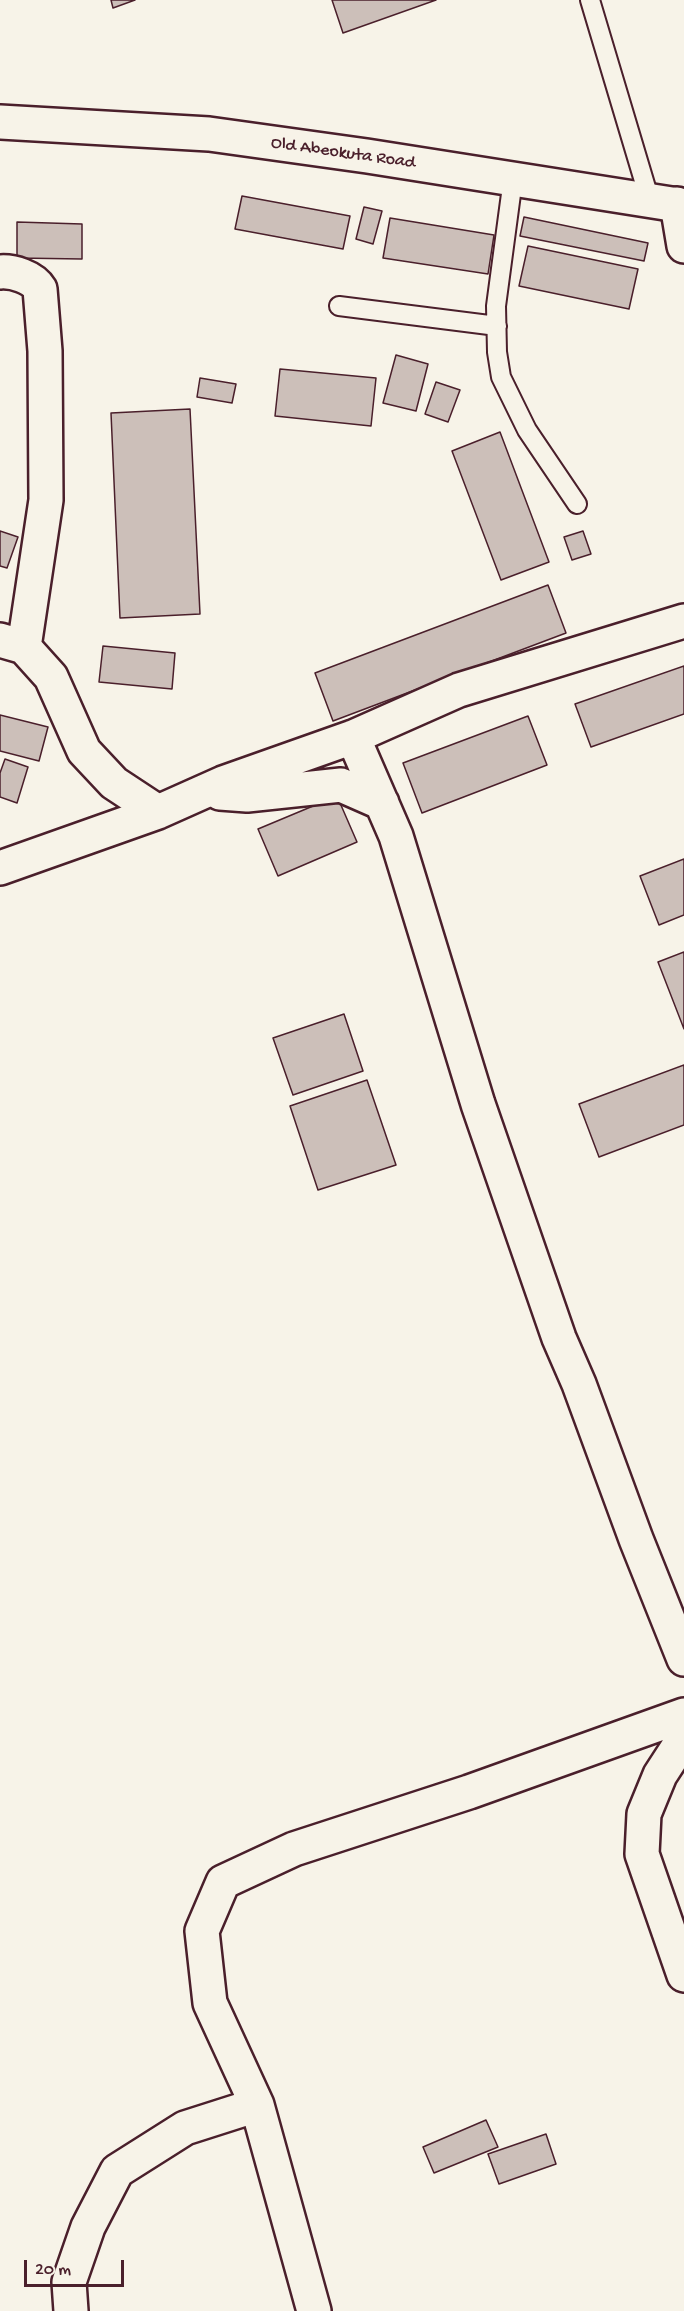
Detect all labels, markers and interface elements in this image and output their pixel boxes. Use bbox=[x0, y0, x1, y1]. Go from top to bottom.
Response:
street label: Old Abeokuta Road bbox=[269, 133, 417, 175]
scale bar bbox=[27, 2248, 128, 2286]
text: 20 m bbox=[35, 2260, 71, 2281]

